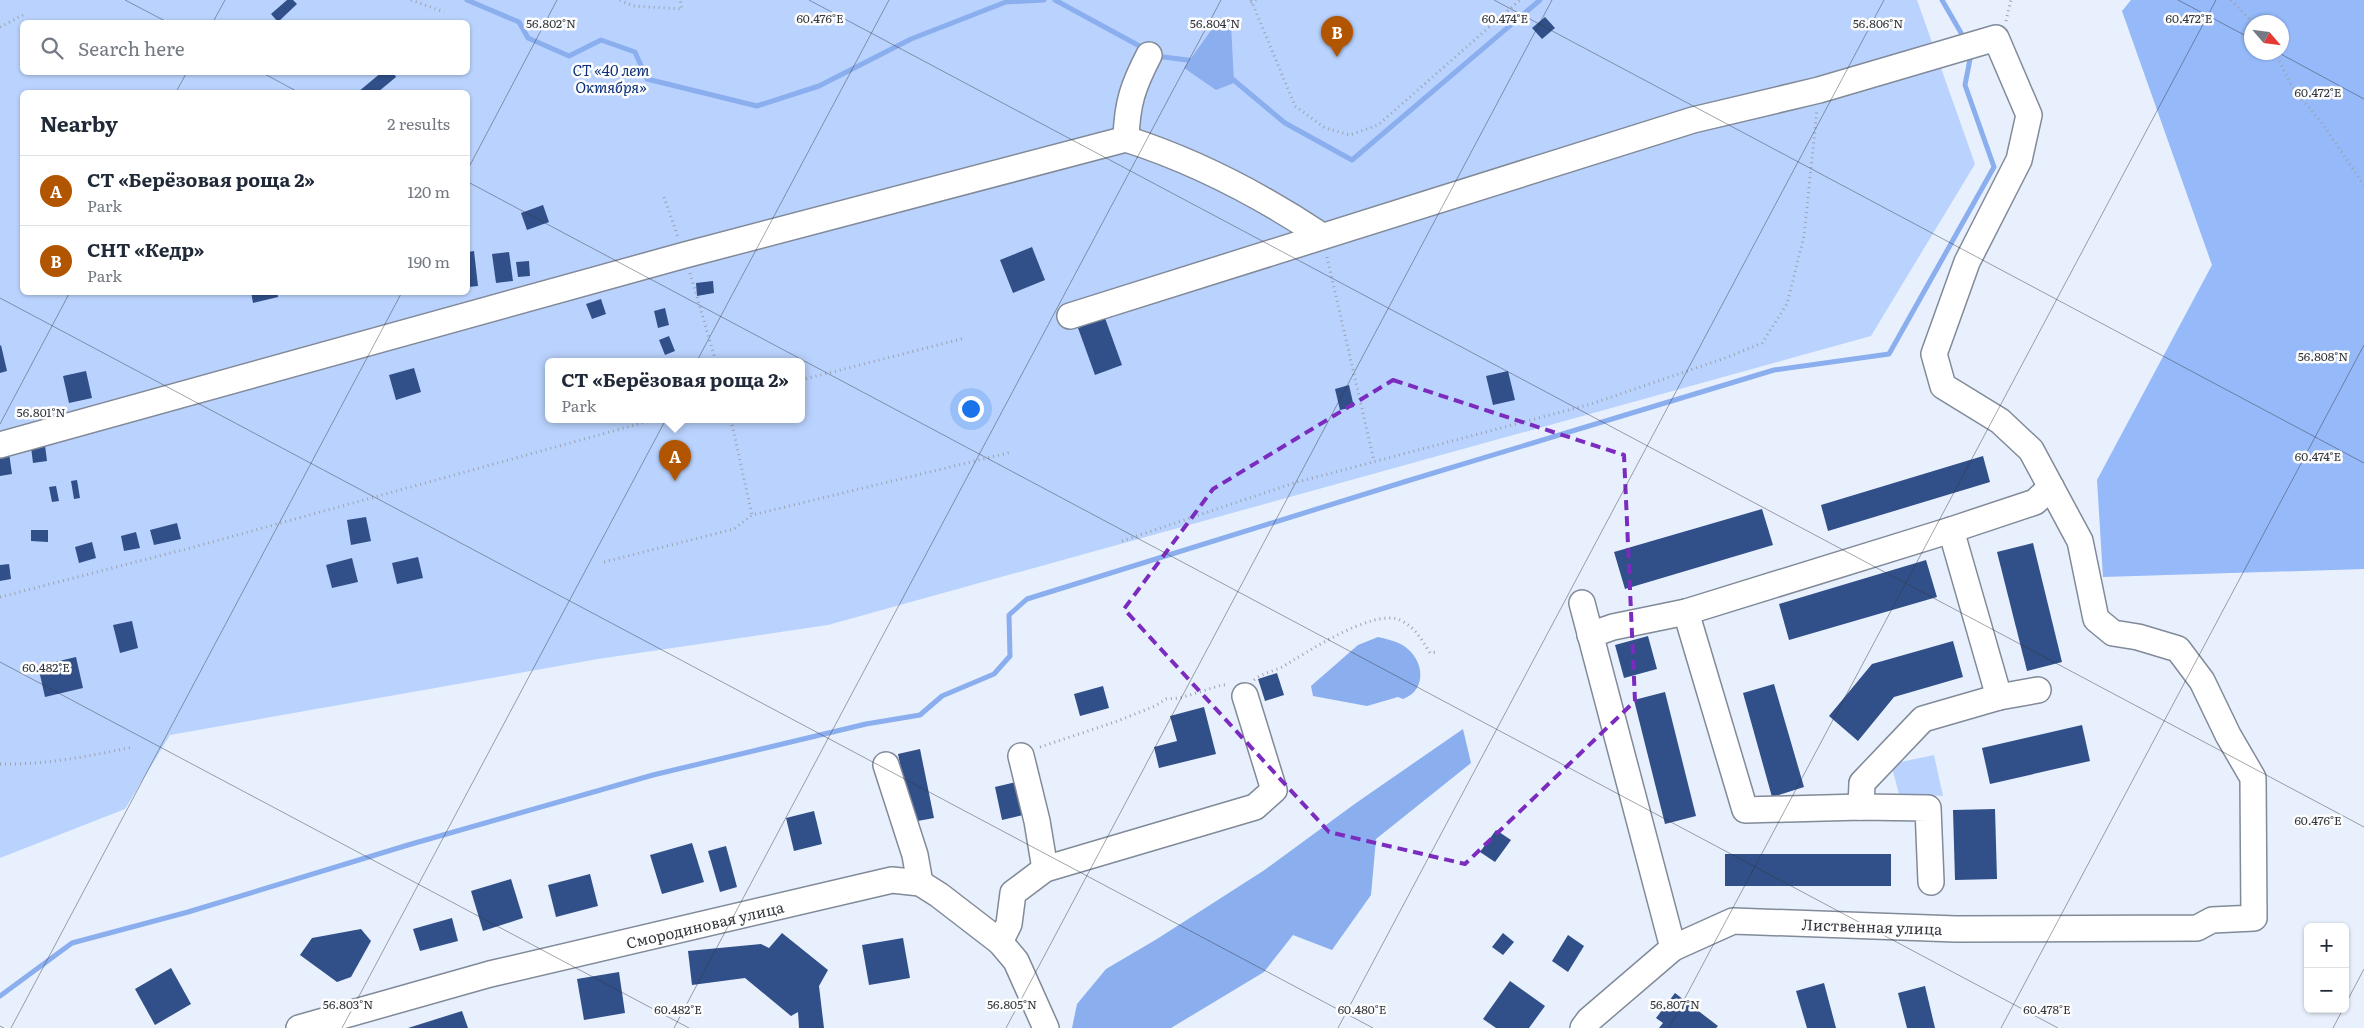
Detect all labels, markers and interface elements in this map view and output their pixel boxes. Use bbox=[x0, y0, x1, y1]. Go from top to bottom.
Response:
text: 60.476°E bbox=[796, 9, 844, 27]
text: 60.474°E bbox=[1482, 9, 1529, 27]
text: 60.472°E bbox=[2166, 9, 2213, 27]
text: 56.802°N bbox=[526, 14, 576, 32]
text: 56.804°N bbox=[1190, 14, 1240, 32]
text: 56.806°N bbox=[1853, 14, 1903, 32]
north arrow bbox=[2244, 15, 2289, 60]
pin: B bbox=[1321, 16, 1353, 57]
search box bbox=[20, 20, 470, 75]
icon: search bbox=[38, 34, 66, 62]
text: Search here bbox=[78, 34, 185, 62]
park label: СТ «40 лет Октября» bbox=[572, 58, 650, 98]
text: 60.472°E bbox=[2295, 83, 2342, 101]
text: Nearby bbox=[40, 107, 118, 138]
text: 2 results bbox=[387, 111, 450, 135]
text: СТ «Берёзовая роща 2» bbox=[87, 165, 315, 193]
text: A bbox=[50, 179, 62, 203]
text: 120 m bbox=[407, 179, 450, 203]
text: Park bbox=[87, 193, 122, 217]
text: СНТ «Кедр» bbox=[87, 235, 204, 263]
text: B bbox=[50, 249, 62, 273]
text: 190 m bbox=[407, 249, 450, 273]
text: Park bbox=[87, 263, 122, 287]
text: 56.808°N bbox=[2298, 347, 2348, 365]
popup bbox=[545, 358, 805, 423]
text: СТ «Берёзовая роща 2» bbox=[561, 365, 789, 393]
text: Park bbox=[561, 393, 596, 417]
your location bbox=[958, 396, 984, 422]
text: 56.801°N bbox=[17, 403, 65, 421]
pin: A bbox=[659, 440, 691, 481]
text: 60.474°E bbox=[2295, 447, 2342, 465]
text: 60.482°E bbox=[22, 658, 70, 676]
text: 60.476°E bbox=[2294, 811, 2342, 829]
street label: Смородиновая улица bbox=[624, 894, 787, 953]
street label: Лиственная улица bbox=[1801, 912, 1944, 940]
map controls bbox=[2304, 923, 2349, 1013]
button: + bbox=[2304, 923, 2349, 968]
button: − bbox=[2304, 968, 2349, 1013]
text: 56.803°N bbox=[323, 995, 373, 1013]
text: 56.805°N bbox=[987, 995, 1037, 1013]
text: 56.807°N bbox=[1650, 995, 1700, 1013]
text: 60.482°E bbox=[654, 1000, 702, 1018]
text: 60.480°E bbox=[1338, 1000, 1387, 1018]
text: 60.478°E bbox=[2023, 1000, 2071, 1018]

